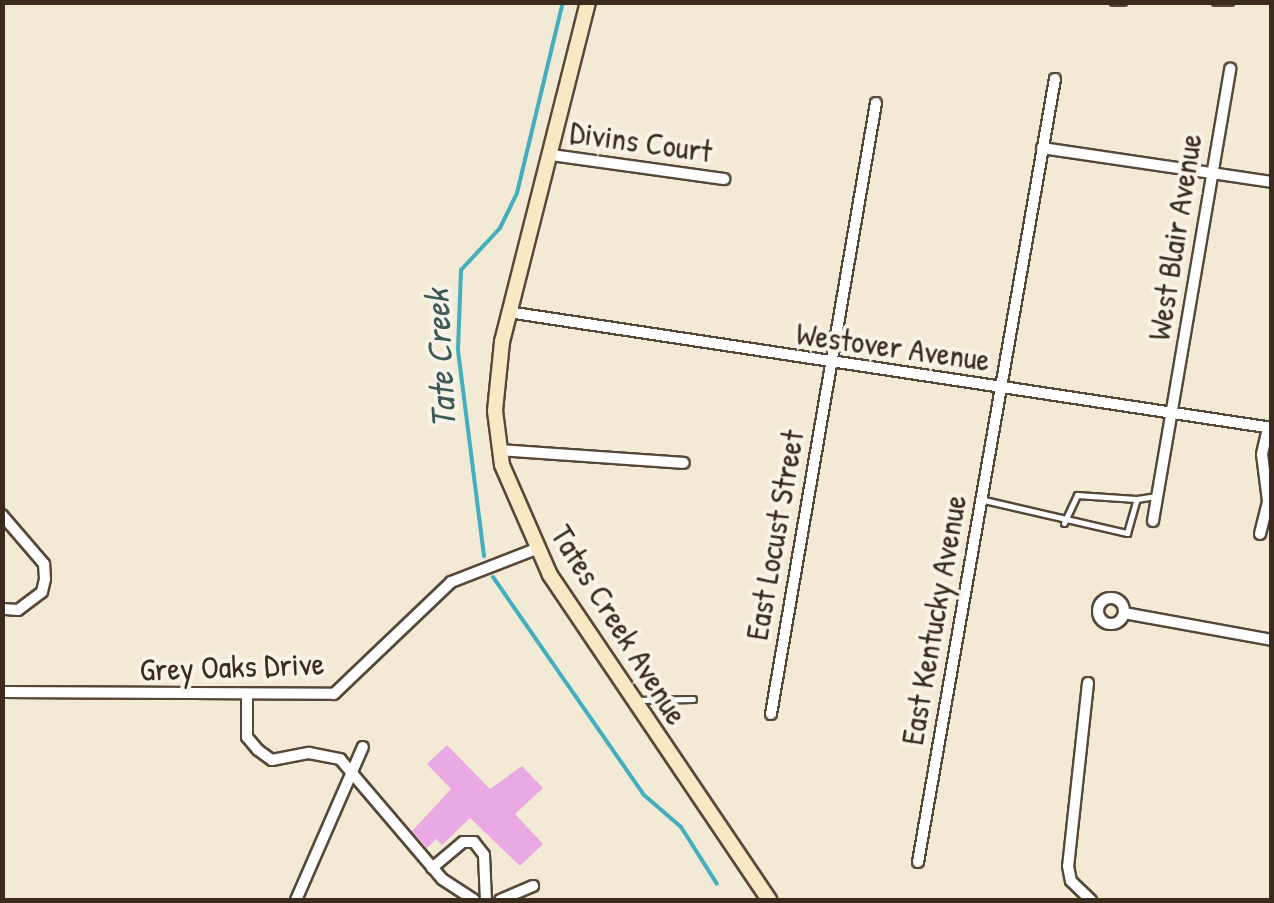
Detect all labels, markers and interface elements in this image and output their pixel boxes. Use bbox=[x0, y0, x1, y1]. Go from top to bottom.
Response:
street label: Divins Court bbox=[568, 113, 714, 171]
street label: West Blair Avenue bbox=[1140, 131, 1210, 343]
water label: Tate Creek bbox=[415, 288, 465, 430]
street label: Westover Avenue bbox=[794, 314, 992, 380]
street label: East Locust Street bbox=[738, 427, 812, 643]
street label: East Kentucky Avenue bbox=[893, 492, 975, 748]
street label: Tates Creek Avenue bbox=[542, 518, 696, 732]
street label: Grey Oaks Drive bbox=[139, 645, 325, 689]

